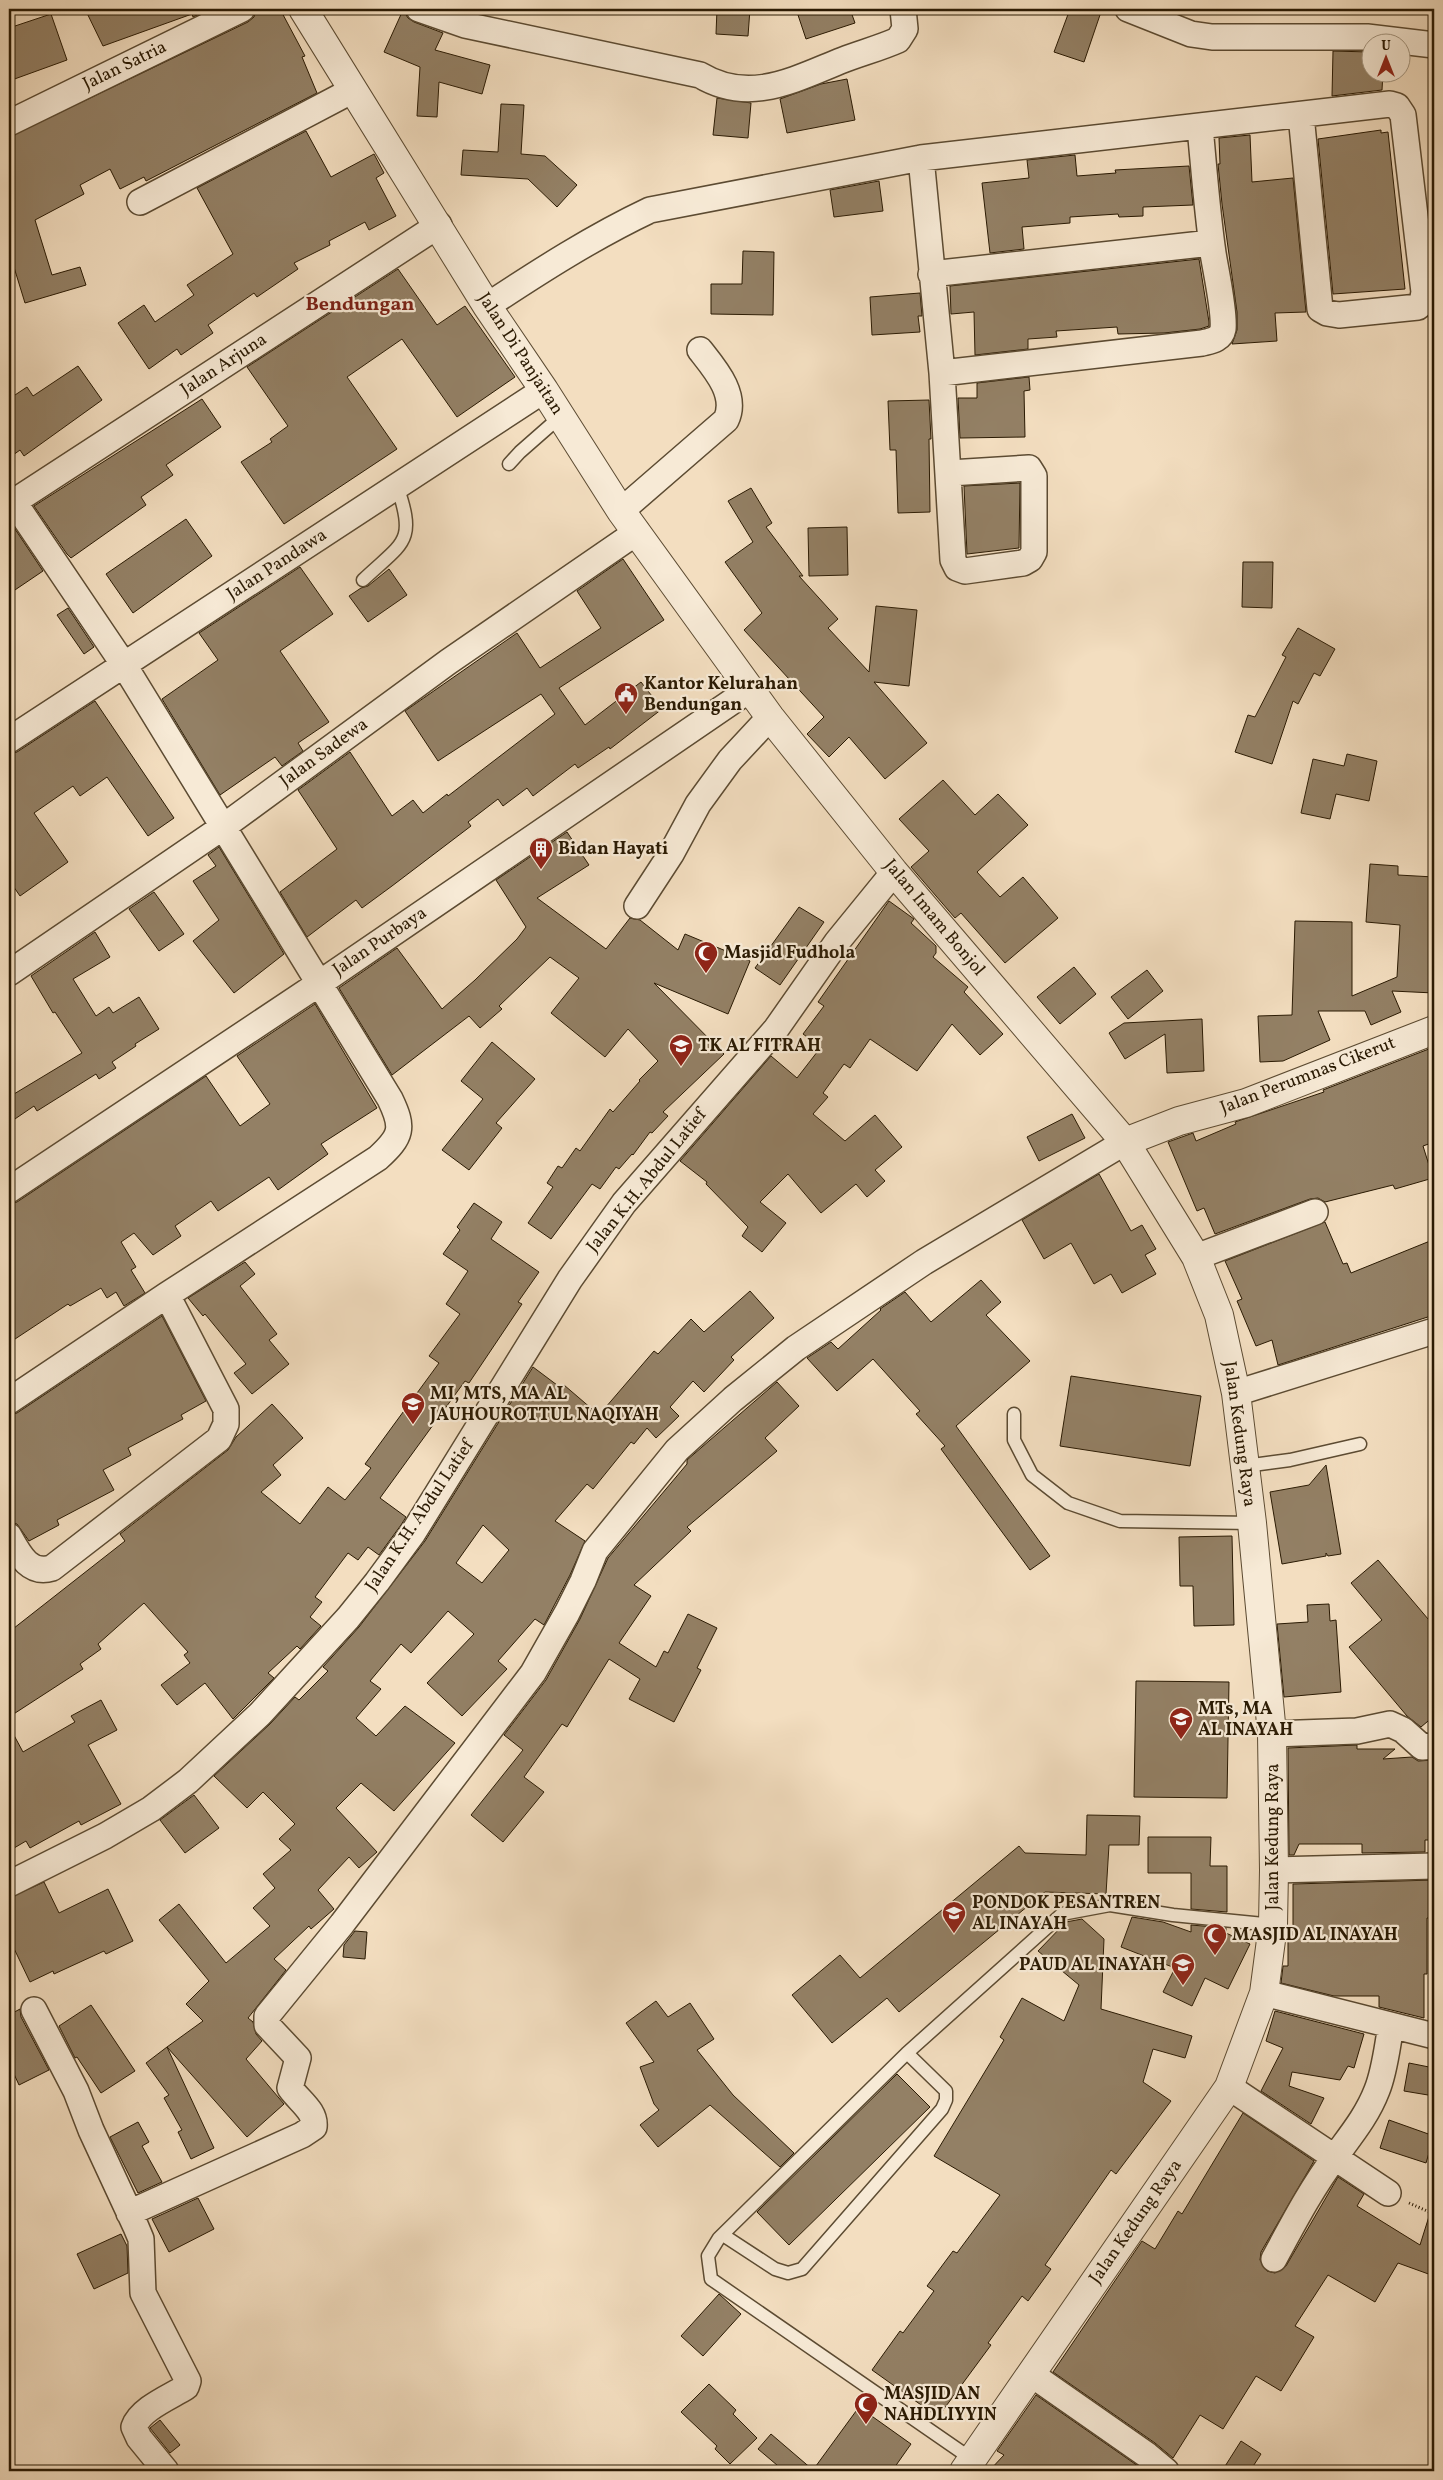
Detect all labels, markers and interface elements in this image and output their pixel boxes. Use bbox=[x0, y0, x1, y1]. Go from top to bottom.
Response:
north arrow bbox=[1360, 32, 1410, 82]
street label: Jalan Satria bbox=[79, 35, 171, 97]
text: U bbox=[1381, 37, 1391, 56]
street label: Jalan Di Panjaitan bbox=[471, 288, 569, 420]
district label: Bendungan bbox=[305, 291, 415, 319]
street label: Jalan Arjuna bbox=[176, 328, 272, 402]
street label: Jalan Pandawa bbox=[222, 523, 332, 607]
place label: Kantor Kelurahan Bendungan bbox=[644, 672, 798, 718]
public building icon: Kantor Kelurahan Bendungan bbox=[613, 681, 639, 715]
street label: Jalan Sadewa bbox=[275, 712, 373, 794]
building icon: Bidan Hayati bbox=[528, 836, 554, 870]
place label: Bidan Hayati bbox=[558, 837, 668, 862]
street label: Jalan Imam Bonjol bbox=[878, 854, 990, 982]
street label: Jalan Purbaya bbox=[328, 901, 432, 983]
mosque icon: Masjid Fudhola bbox=[693, 940, 719, 974]
place label: Masjid Fudhola bbox=[724, 941, 855, 966]
street label: Jalan Perumnas Cikerut bbox=[1217, 1031, 1399, 1121]
school or university icon: TK AL FITRAH bbox=[668, 1033, 694, 1067]
place label: TK AL FITRAH bbox=[698, 1034, 821, 1059]
street label: Jalan K.H. Abdul Latief bbox=[581, 1102, 714, 1258]
street label: Jalan Kedung Raya bbox=[1216, 1360, 1262, 1508]
place label: MI, MTS, MA AL JAUHOUROTTUL NAQIYAH bbox=[429, 1382, 659, 1428]
school or university icon: MI, MTS, MA AL JAUHOUROTTUL NAQIYAH bbox=[400, 1391, 426, 1425]
street label: Jalan K.H. Abdul Latief bbox=[360, 1434, 481, 1597]
place label: MTs, MA AL INAYAH bbox=[1198, 1697, 1293, 1743]
school or university icon: MTs, MA AL INAYAH bbox=[1168, 1706, 1194, 1740]
street label: Jalan Kedung Raya bbox=[1261, 1764, 1286, 1910]
place label: PONDOK PESANTREN AL INAYAH bbox=[972, 1891, 1160, 1937]
school or university icon: PONDOK PESANTREN AL INAYAH bbox=[941, 1900, 967, 1934]
mosque icon: MASJID AL INAYAH bbox=[1202, 1922, 1228, 1956]
place label: MASJID AL INAYAH bbox=[1232, 1923, 1398, 1948]
school or university icon: PAUD AL INAYAH bbox=[1170, 1952, 1196, 1986]
place label: PAUD AL INAYAH bbox=[1019, 1953, 1166, 1978]
street label: Jalan Kedung Raya bbox=[1084, 2155, 1188, 2289]
place label: MASJID AN NAHDLIYYIN bbox=[884, 2382, 997, 2428]
mosque icon: MASJID AN NAHDLIYYIN bbox=[853, 2391, 879, 2425]

